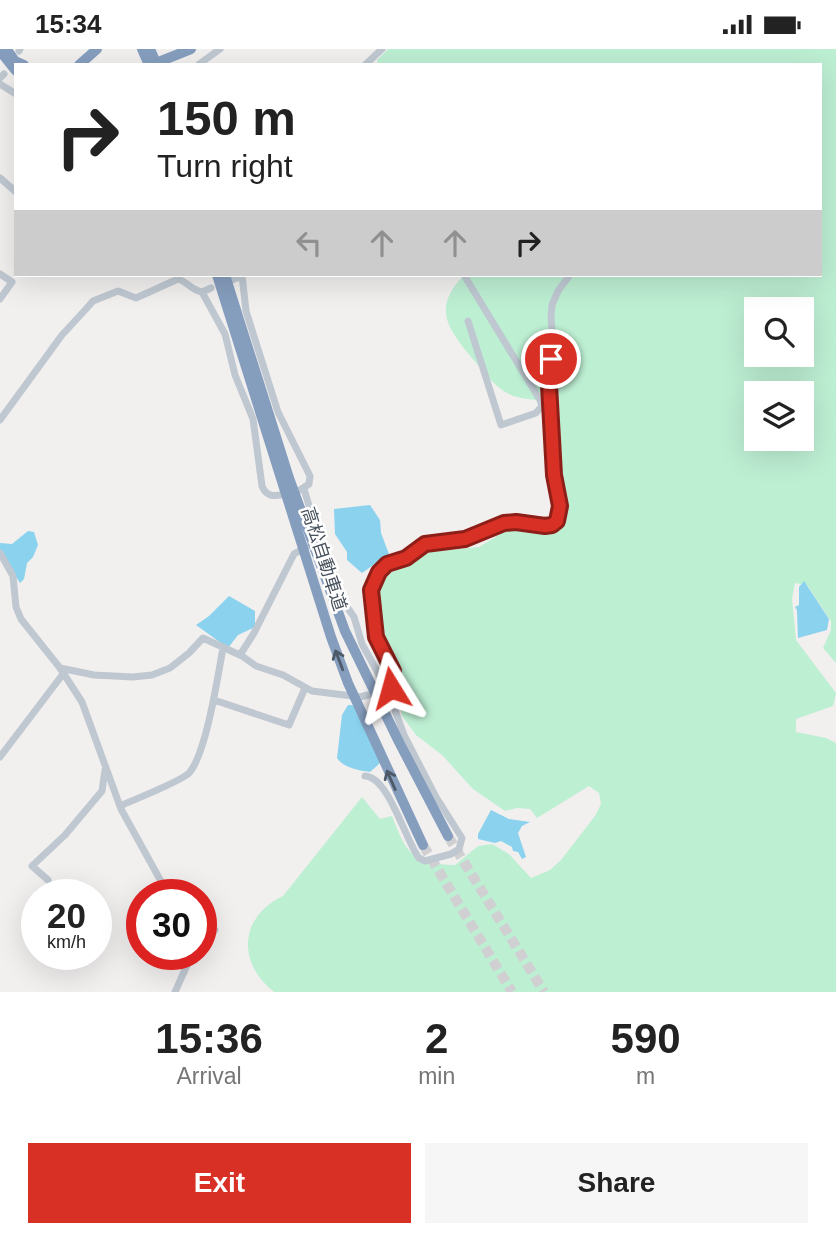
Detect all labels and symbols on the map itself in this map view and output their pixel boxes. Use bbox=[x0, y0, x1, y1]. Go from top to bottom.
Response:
pin bbox=[521, 329, 581, 389]
street label: 高松自動車道 bbox=[298, 505, 350, 613]
one-way arrow bbox=[332, 650, 345, 672]
position arrow bbox=[354, 651, 428, 725]
one-way arrow bbox=[384, 770, 397, 791]
speed limit sign: 30 bbox=[126, 879, 217, 970]

